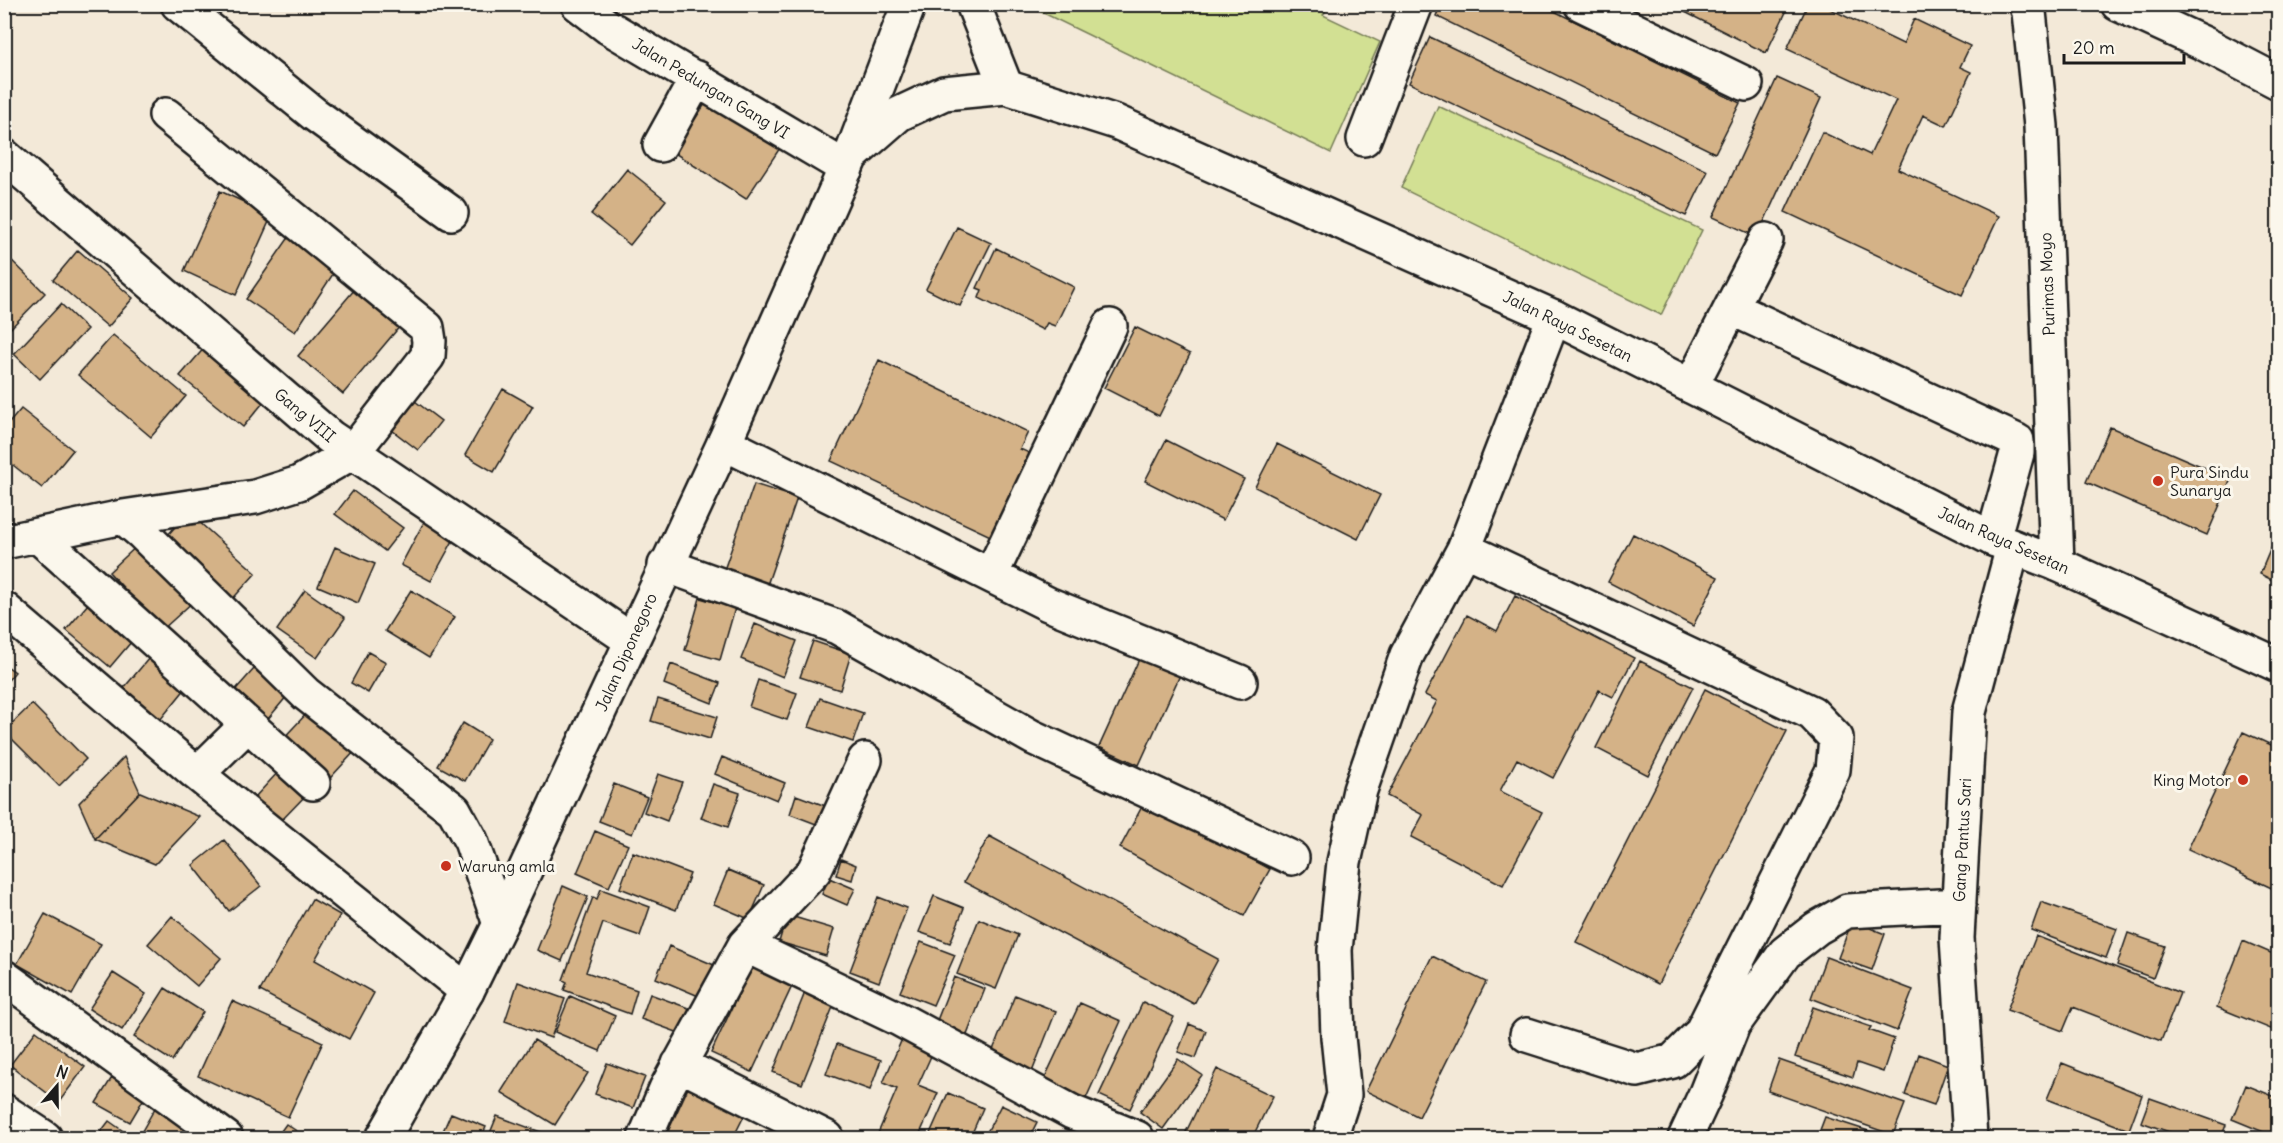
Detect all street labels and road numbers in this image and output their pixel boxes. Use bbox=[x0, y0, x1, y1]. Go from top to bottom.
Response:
street label: Jalan Pedungan Gang VI bbox=[629, 33, 793, 143]
street label: Purimas Moyo bbox=[2035, 232, 2059, 336]
street label: Jalan Raya Sesetan bbox=[1500, 286, 1636, 366]
street label: Gang VIII bbox=[270, 384, 340, 446]
street label: Jalan Raya Sesetan bbox=[1935, 502, 2073, 578]
street label: Jalan Diponegoro bbox=[591, 590, 661, 714]
street label: Gang Pantus Sari bbox=[1949, 777, 1975, 903]

